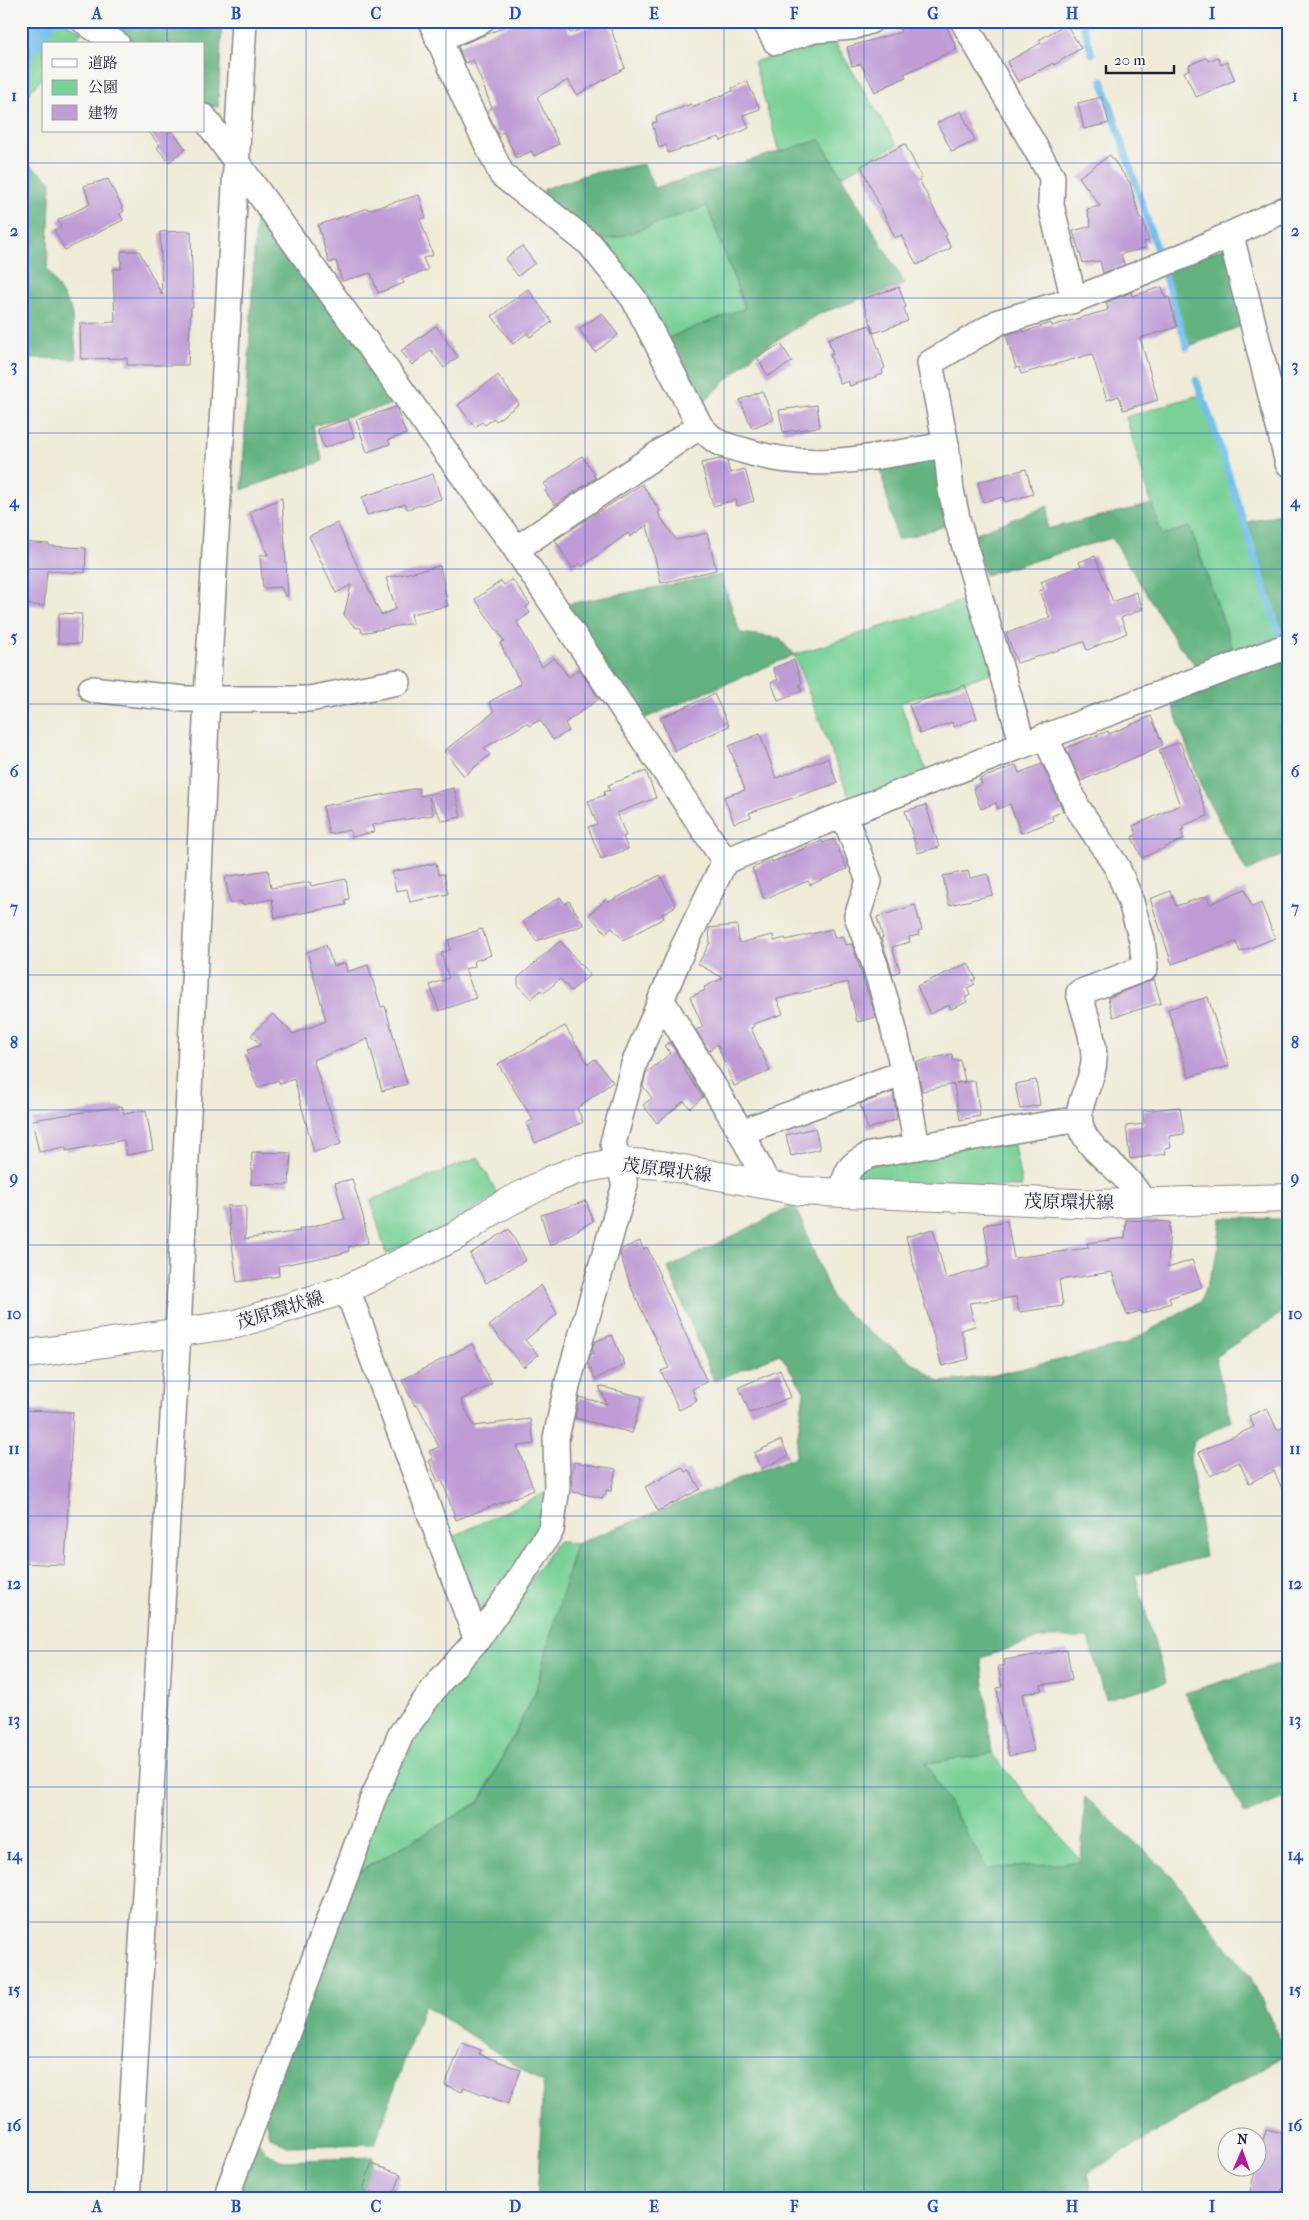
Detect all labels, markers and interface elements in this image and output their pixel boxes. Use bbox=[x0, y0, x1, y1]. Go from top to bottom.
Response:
text: A bbox=[91, 4, 103, 23]
text: B bbox=[231, 4, 241, 23]
text: C bbox=[371, 4, 382, 23]
text: D bbox=[509, 4, 521, 23]
text: E bbox=[649, 4, 659, 23]
text: F bbox=[789, 4, 799, 23]
text: G bbox=[927, 4, 939, 23]
text: H bbox=[1066, 4, 1079, 23]
text: I bbox=[1209, 4, 1216, 23]
legend bbox=[42, 42, 205, 132]
scale bar bbox=[1106, 42, 1174, 74]
text: 20 m bbox=[1114, 51, 1146, 69]
text: 道路 bbox=[88, 54, 118, 72]
text: 公園 bbox=[88, 78, 118, 96]
text: 1 bbox=[11, 86, 17, 105]
text: 1 bbox=[1292, 86, 1298, 105]
text: 建物 bbox=[88, 104, 118, 122]
text: 2 bbox=[10, 221, 18, 240]
text: 2 bbox=[1291, 221, 1299, 240]
text: 3 bbox=[11, 356, 17, 376]
text: 3 bbox=[1292, 356, 1298, 376]
text: 4 bbox=[8, 492, 20, 512]
text: 4 bbox=[1289, 492, 1301, 512]
text: 5 bbox=[11, 627, 18, 646]
text: 5 bbox=[1292, 627, 1299, 646]
text: 6 bbox=[10, 762, 19, 781]
text: 6 bbox=[1291, 762, 1300, 781]
text: 7 bbox=[9, 898, 18, 917]
text: 7 bbox=[1290, 898, 1299, 917]
text: 8 bbox=[10, 1033, 18, 1052]
text: 8 bbox=[1291, 1033, 1299, 1052]
street label: 茂原環状線 bbox=[621, 1155, 713, 1186]
text: 9 bbox=[9, 1168, 18, 1188]
text: 9 bbox=[1290, 1168, 1299, 1188]
street label: 茂原環状線 bbox=[1024, 1191, 1114, 1214]
street label: 茂原環状線 bbox=[234, 1287, 326, 1334]
text: 10 bbox=[7, 1304, 21, 1323]
text: 10 bbox=[1288, 1304, 1302, 1323]
text: 11 bbox=[8, 1439, 20, 1458]
text: 11 bbox=[1289, 1439, 1301, 1458]
text: 12 bbox=[7, 1574, 21, 1593]
text: 12 bbox=[1288, 1574, 1302, 1593]
text: 13 bbox=[8, 1710, 20, 1730]
text: 13 bbox=[1289, 1710, 1301, 1730]
text: 14 bbox=[6, 1845, 23, 1865]
text: 14 bbox=[1287, 1845, 1304, 1865]
text: 15 bbox=[8, 1980, 20, 1999]
text: 15 bbox=[1289, 1980, 1301, 1999]
text: 16 bbox=[7, 2116, 21, 2135]
text: 16 bbox=[1288, 2116, 1302, 2135]
north arrow bbox=[1216, 2128, 1266, 2178]
text: N bbox=[1237, 2131, 1248, 2148]
text: A bbox=[91, 2197, 103, 2216]
text: B bbox=[231, 2197, 241, 2216]
text: C bbox=[371, 2197, 382, 2216]
text: D bbox=[509, 2197, 521, 2216]
text: E bbox=[649, 2197, 659, 2216]
text: F bbox=[789, 2197, 799, 2216]
text: G bbox=[927, 2197, 939, 2216]
text: H bbox=[1066, 2197, 1079, 2216]
text: I bbox=[1209, 2197, 1216, 2216]

